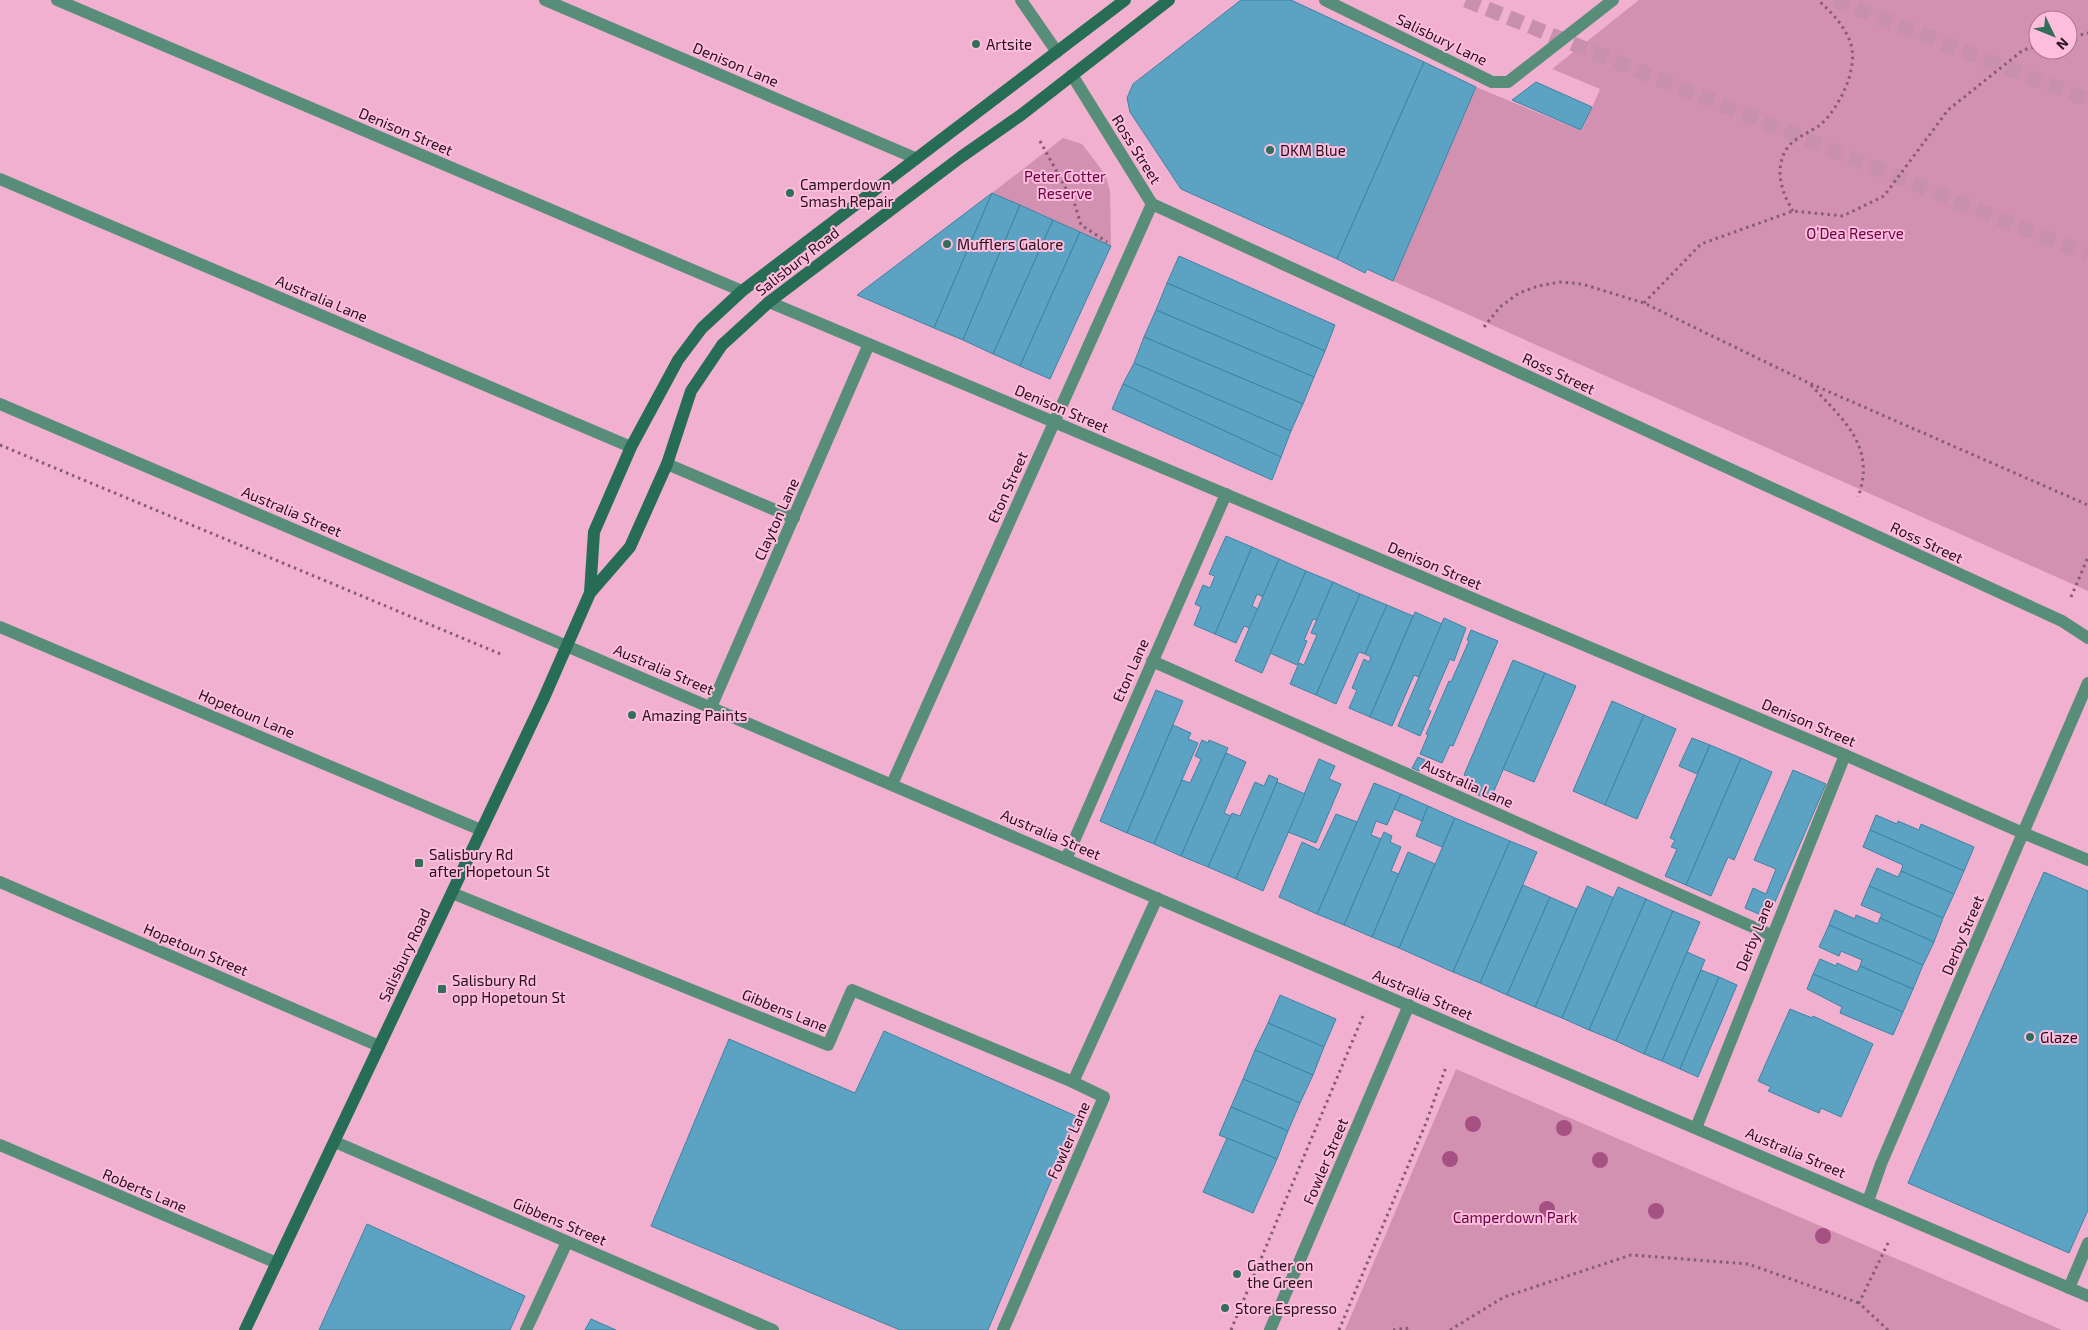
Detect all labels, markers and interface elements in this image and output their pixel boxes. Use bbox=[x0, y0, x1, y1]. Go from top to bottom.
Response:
street label: Salisbury Lane bbox=[1393, 9, 1491, 69]
north arrow bbox=[2028, 10, 2078, 60]
place label: Artsite bbox=[986, 35, 1032, 53]
text: N bbox=[2053, 35, 2073, 54]
street label: Denison Lane bbox=[690, 38, 782, 90]
marker: Artsite bbox=[970, 38, 982, 50]
street label: Denison Street bbox=[356, 103, 456, 159]
street label: Ross Street bbox=[1109, 111, 1165, 187]
place label: DKM Blue bbox=[1280, 141, 1346, 159]
marker: DKM Blue bbox=[1264, 144, 1276, 156]
park label: Peter Cotter Reserve bbox=[1024, 167, 1106, 202]
place label: Camperdown Smash Repair bbox=[800, 175, 893, 210]
marker: Camperdown Smash Repair bbox=[784, 187, 796, 199]
street label: Salisbury Road bbox=[752, 223, 842, 299]
park label: O’Dea Reserve bbox=[1806, 224, 1904, 242]
place label: Mufflers Galore bbox=[957, 235, 1063, 253]
marker: Mufflers Galore bbox=[941, 238, 953, 250]
street label: Australia Lane bbox=[273, 271, 371, 325]
street label: Ross Street bbox=[1520, 348, 1598, 398]
street label: Denison Street bbox=[1012, 380, 1112, 436]
street label: Eton Street bbox=[983, 448, 1031, 526]
street label: Clayton Lane bbox=[750, 475, 802, 563]
street label: Australia Street bbox=[239, 482, 345, 540]
street label: Ross Street bbox=[1888, 517, 1966, 567]
street label: Denison Street bbox=[1385, 537, 1485, 593]
street label: Eton Lane bbox=[1108, 636, 1152, 704]
street label: Australia Street bbox=[611, 640, 717, 698]
street label: Hopetoun Lane bbox=[196, 685, 298, 741]
street label: Denison Street bbox=[1759, 694, 1859, 750]
place label: Amazing Paints bbox=[642, 706, 747, 724]
marker: Amazing Paints bbox=[626, 709, 638, 721]
street label: Australia Lane bbox=[1420, 755, 1516, 811]
street label: Australia Street bbox=[998, 805, 1104, 863]
place label: Salisbury Rd after Hopetoun St bbox=[429, 845, 550, 880]
marker: Salisbury Rd after Hopetoun St bbox=[413, 857, 425, 869]
street label: Derby Street bbox=[1937, 892, 1987, 978]
street label: Derby Lane bbox=[1731, 896, 1777, 974]
street label: Salisbury Road bbox=[374, 905, 434, 1005]
street label: Hopetoun Street bbox=[141, 919, 251, 979]
street label: Australia Street bbox=[1370, 965, 1476, 1023]
place label: Salisbury Rd opp Hopetoun St bbox=[452, 971, 566, 1006]
marker: Salisbury Rd opp Hopetoun St bbox=[436, 983, 448, 995]
street label: Gibbens Lane bbox=[740, 985, 830, 1035]
place label: Glaze bbox=[2040, 1028, 2078, 1046]
marker: Glaze bbox=[2024, 1031, 2036, 1043]
street label: Fowler Lane bbox=[1043, 1098, 1093, 1182]
street label: Fowler Street bbox=[1299, 1115, 1351, 1207]
street label: Australia Street bbox=[1743, 1123, 1849, 1181]
street label: Roberts Lane bbox=[100, 1164, 190, 1216]
street label: Gibbens Street bbox=[511, 1193, 610, 1249]
park label: Camperdown Park bbox=[1453, 1208, 1578, 1226]
place label: Gather on the Green bbox=[1247, 1256, 1313, 1291]
marker: Gather on the Green bbox=[1231, 1268, 1243, 1280]
place label: Store Espresso bbox=[1235, 1299, 1337, 1317]
marker: Store Espresso bbox=[1219, 1302, 1231, 1314]

